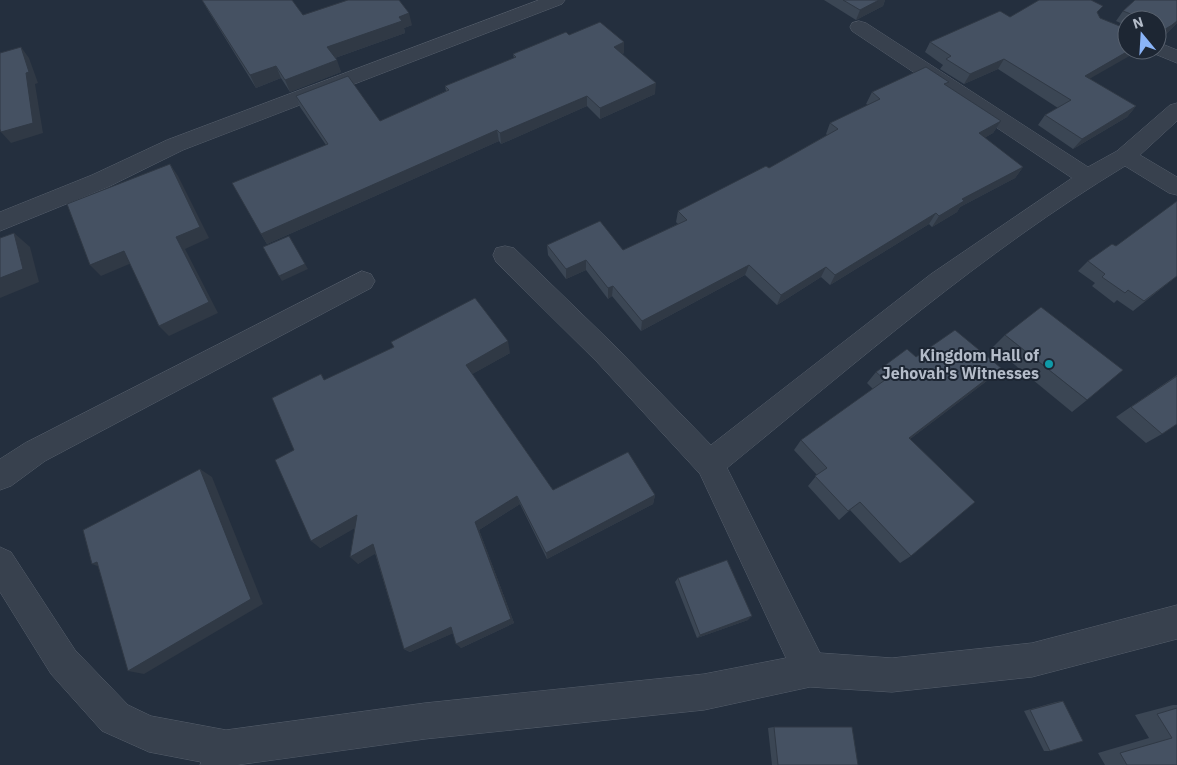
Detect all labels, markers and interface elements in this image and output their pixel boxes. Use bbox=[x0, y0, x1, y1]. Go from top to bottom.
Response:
north arrow bbox=[1117, 10, 1167, 60]
text: N bbox=[1130, 13, 1146, 33]
place label: Kingdom Hall of Jehovah's Witnesses bbox=[882, 345, 1039, 383]
marker: Kingdom Hall of Jehovah's Witnesses bbox=[1043, 358, 1055, 370]

